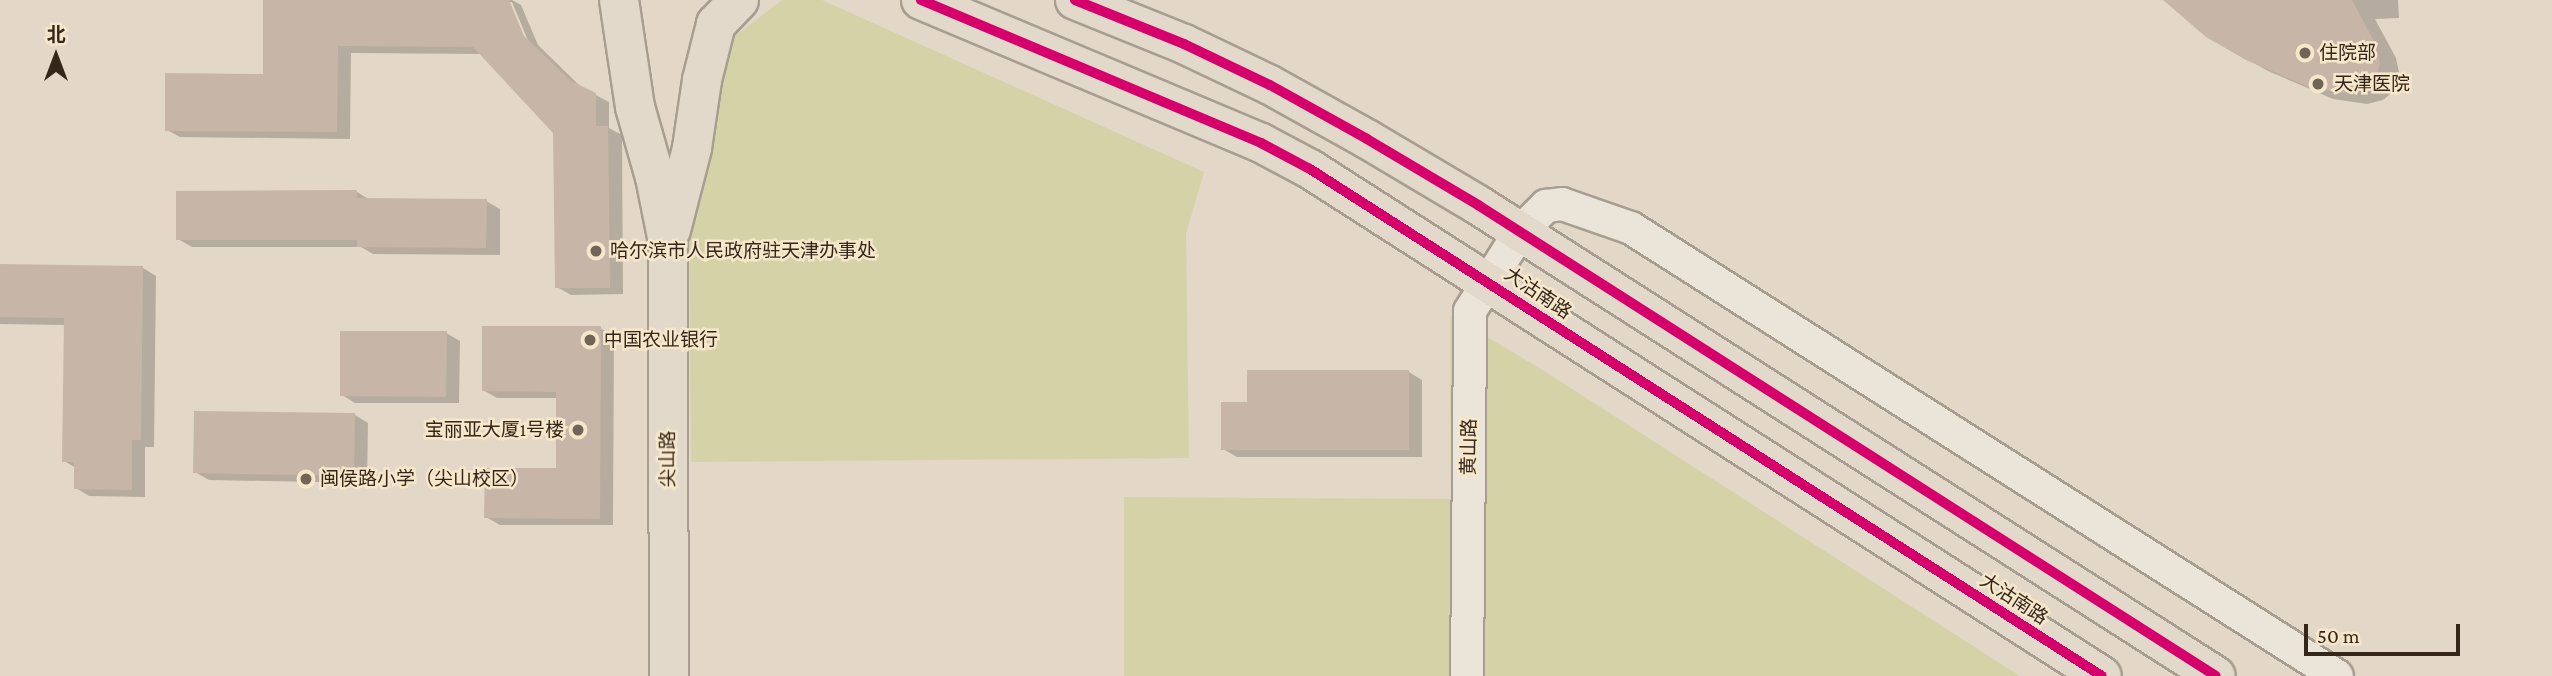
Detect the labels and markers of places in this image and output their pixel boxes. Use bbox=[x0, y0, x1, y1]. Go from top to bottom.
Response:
place label: 住院部 bbox=[2319, 42, 2376, 64]
marker: 住院部 bbox=[2297, 45, 2313, 61]
place label: 天津医院 bbox=[2334, 73, 2410, 95]
marker: 天津医院 bbox=[2308, 74, 2328, 94]
place label: 哈尔滨市人民政府驻天津办事处 bbox=[610, 240, 876, 262]
marker: 哈尔滨市人民政府驻天津办事处 bbox=[588, 243, 604, 259]
place label: 中国农业银行 bbox=[604, 329, 718, 351]
marker: 中国农业银行 bbox=[582, 332, 598, 348]
place label: 宝丽亚大厦1号楼 bbox=[425, 419, 564, 441]
marker: 宝丽亚大厦1号楼 bbox=[570, 422, 586, 438]
place label: 闽侯路小学（尖山校区） bbox=[320, 468, 529, 490]
marker: 闽侯路小学（尖山校区） bbox=[298, 471, 314, 487]

